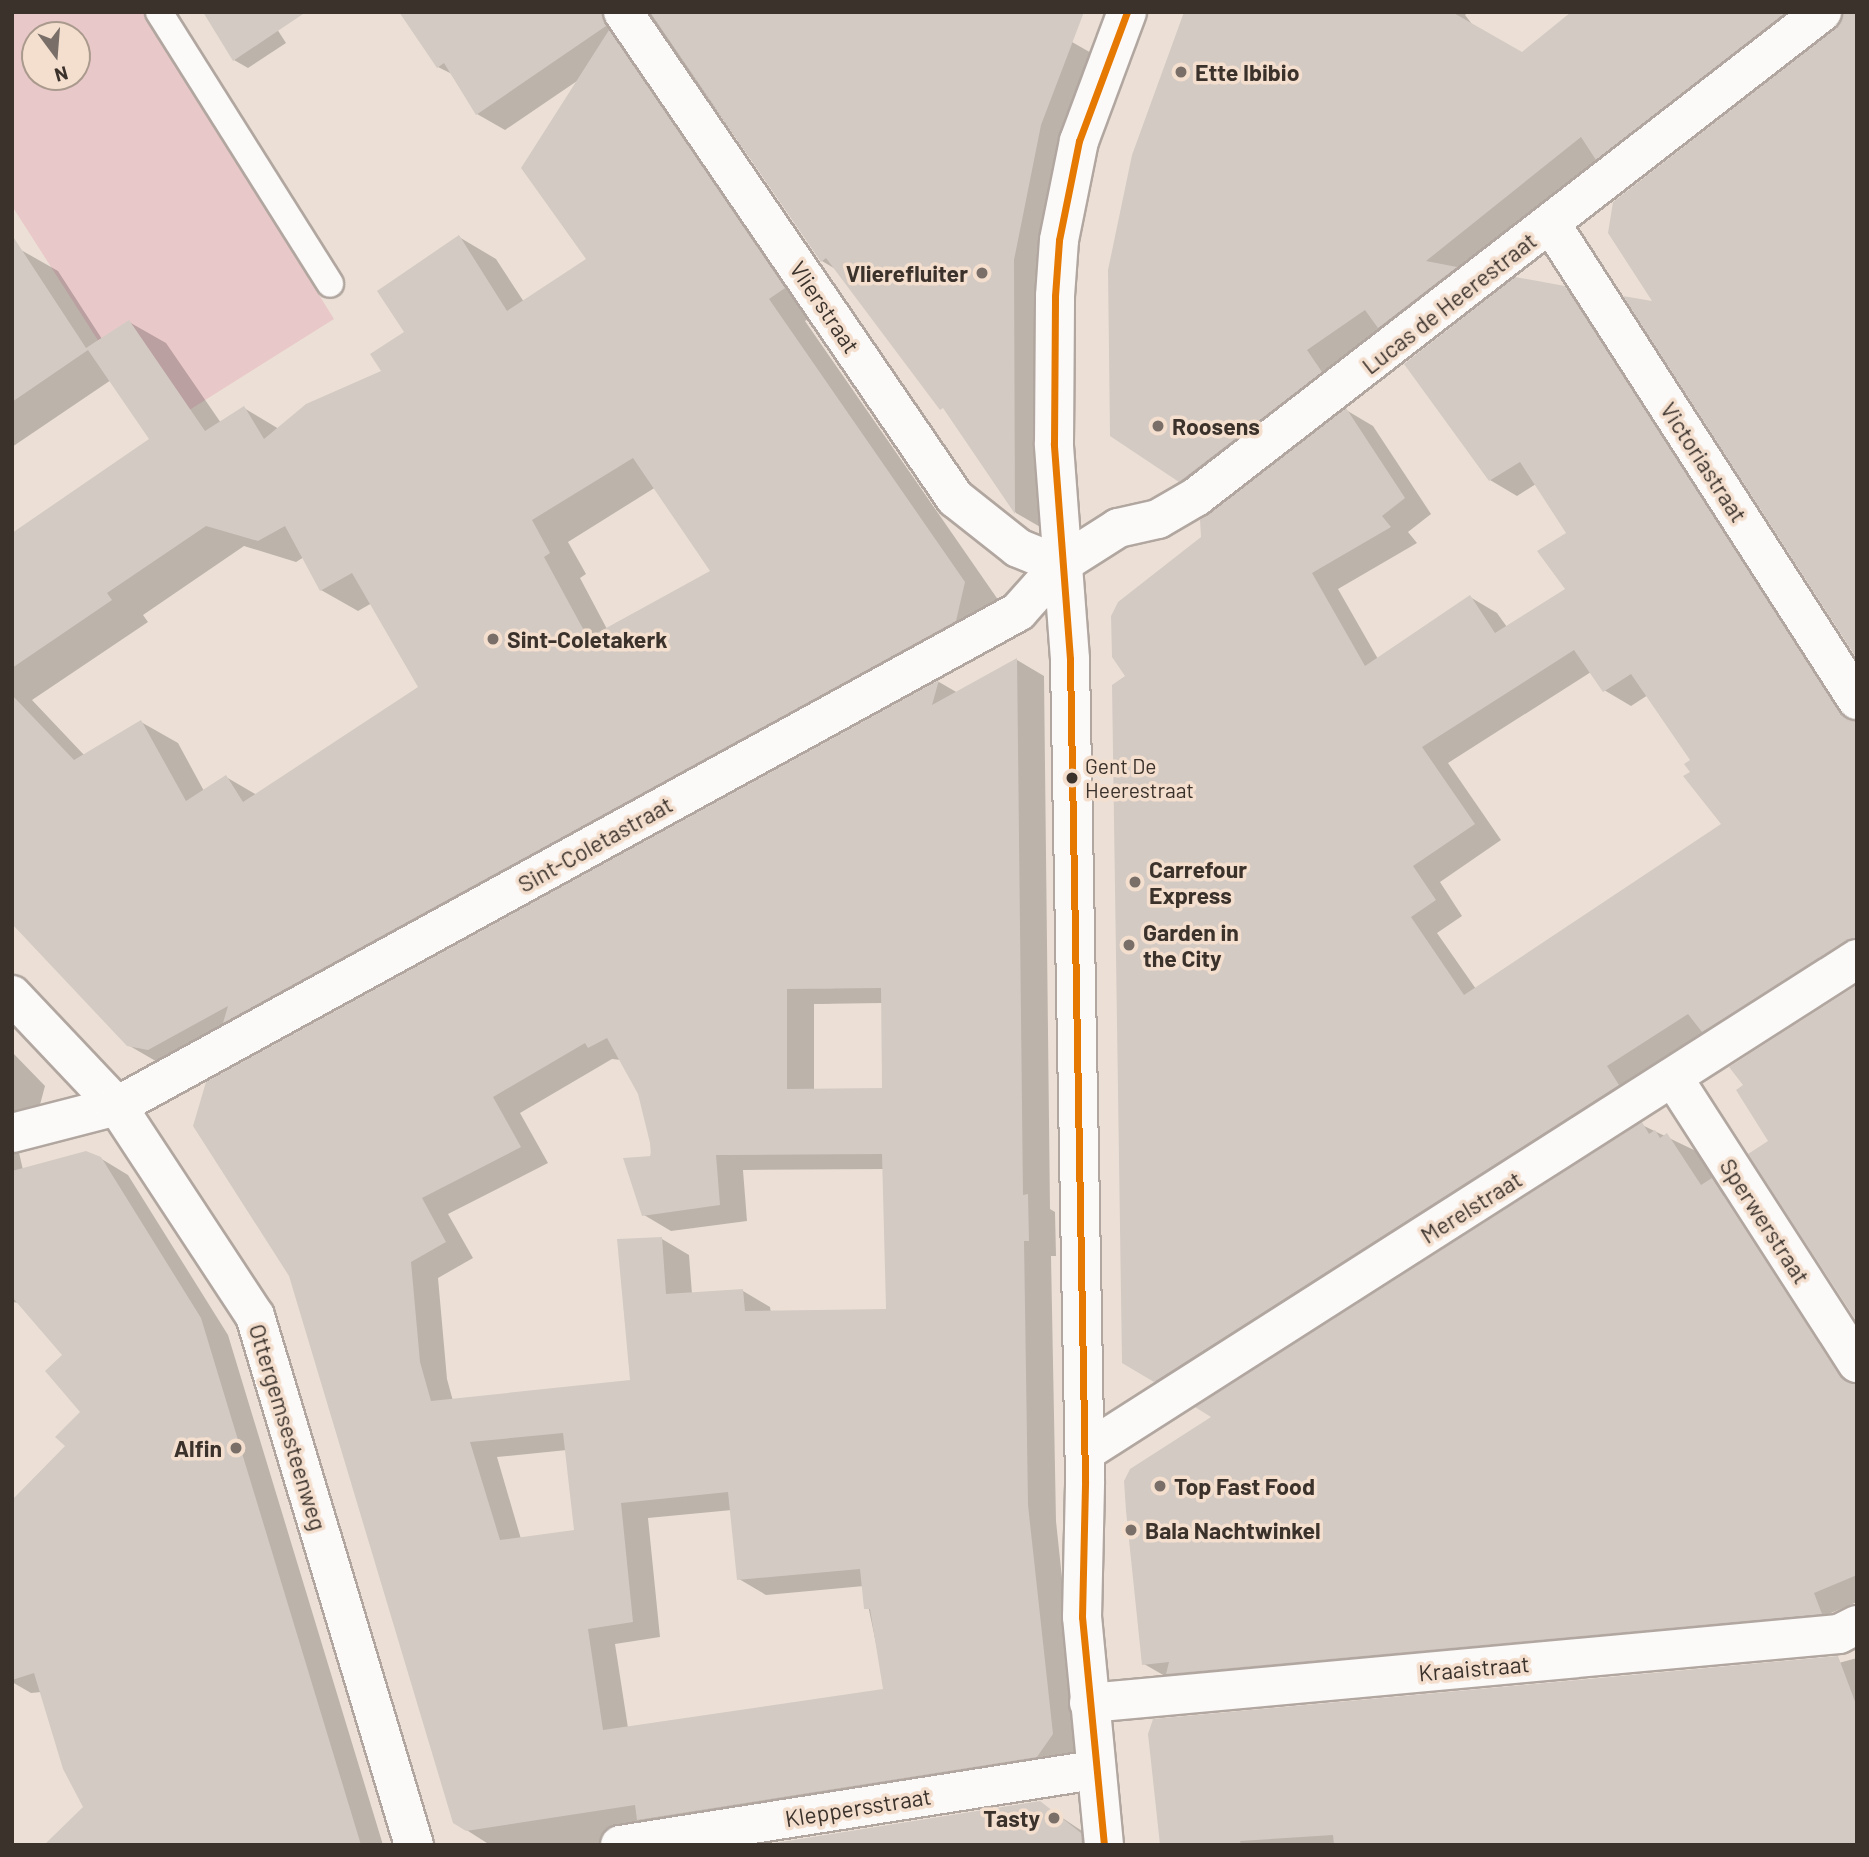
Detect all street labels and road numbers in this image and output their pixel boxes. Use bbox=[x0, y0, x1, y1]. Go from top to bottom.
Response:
street label: Lucas de Heerestraat bbox=[1356, 226, 1542, 380]
street label: Vlierstraat bbox=[784, 256, 866, 358]
street label: Victoriastraat bbox=[1655, 397, 1753, 527]
street label: Sint-Coletastraat bbox=[513, 790, 677, 898]
street label: Sperwerstraat bbox=[1714, 1153, 1816, 1289]
street label: Merelstraat bbox=[1415, 1165, 1527, 1249]
street label: Ottergemsesteenweg bbox=[243, 1321, 333, 1533]
street label: Kraaistraat bbox=[1417, 1649, 1531, 1687]
street label: Kleppersstraat bbox=[783, 1782, 933, 1832]

